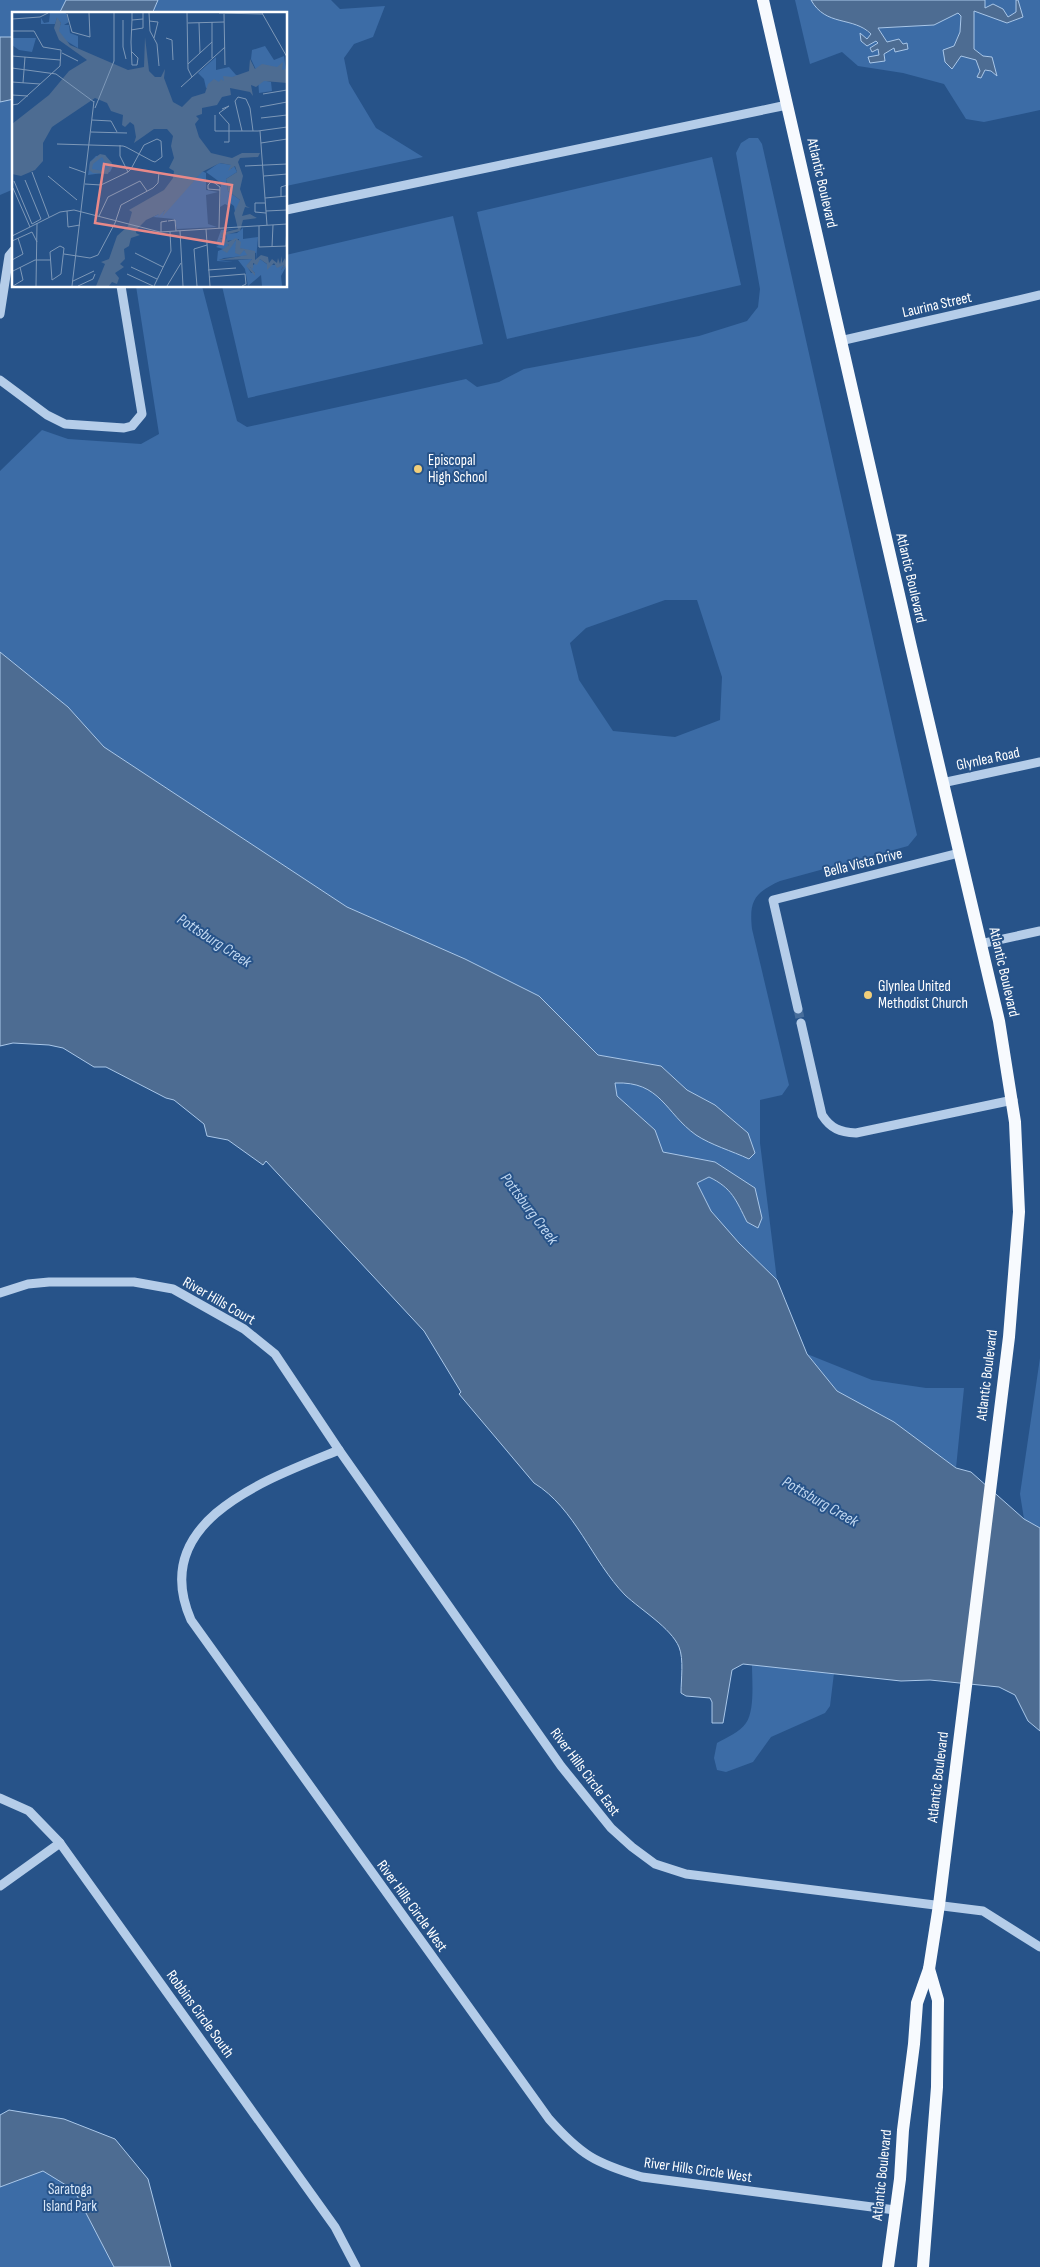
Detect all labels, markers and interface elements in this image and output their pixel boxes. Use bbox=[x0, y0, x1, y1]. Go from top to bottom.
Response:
inset map bbox=[12, 12, 288, 288]
street label: Atlantic Boulevard bbox=[802, 135, 842, 230]
street label: Laurina Street bbox=[900, 288, 974, 322]
place label: Episcopal High School bbox=[428, 451, 487, 487]
marker: Episcopal High School bbox=[412, 463, 424, 475]
street label: Atlantic Boulevard bbox=[891, 530, 931, 625]
street label: Glynlea Road bbox=[954, 743, 1022, 775]
street label: Bella Vista Drive bbox=[822, 844, 904, 882]
water label: Pottsburg Creek bbox=[173, 910, 256, 973]
street label: Atlantic Boulevard bbox=[984, 924, 1024, 1019]
place label: Glynlea United Methodist Church bbox=[878, 977, 968, 1013]
marker: Glynlea United Methodist Church bbox=[862, 989, 874, 1001]
water label: Pottsburg Creek bbox=[496, 1169, 563, 1249]
street label: River Hills Court bbox=[179, 1273, 259, 1330]
street label: Atlantic Boulevard bbox=[972, 1328, 1002, 1423]
water label: Pottsburg Creek bbox=[779, 1473, 862, 1532]
street label: River Hills Circle East bbox=[546, 1724, 624, 1820]
street label: Atlantic Boulevard bbox=[923, 1730, 953, 1825]
street label: River Hills Circle West bbox=[372, 1856, 452, 1956]
street label: Robbins Circle South bbox=[162, 1966, 238, 2062]
street label: Atlantic Boulevard bbox=[868, 2129, 896, 2222]
street label: River Hills Circle West bbox=[643, 2153, 754, 2187]
park label: Saratoga Island Park bbox=[43, 2180, 97, 2216]

